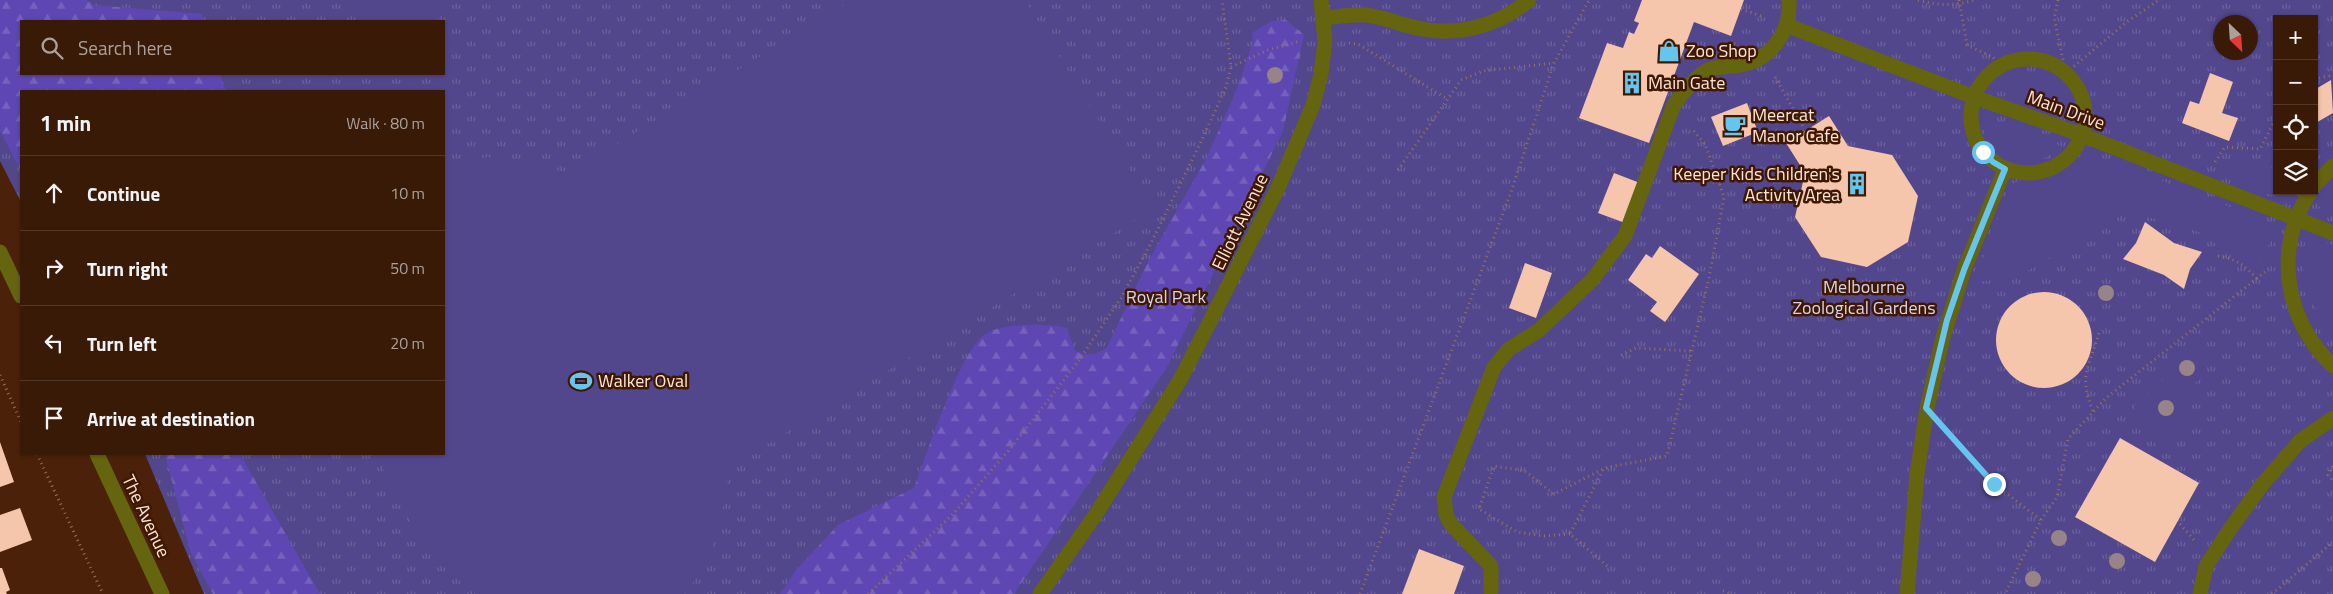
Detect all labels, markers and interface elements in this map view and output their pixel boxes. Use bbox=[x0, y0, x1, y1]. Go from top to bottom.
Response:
north arrow bbox=[2213, 15, 2258, 60]
map controls bbox=[2273, 15, 2318, 195]
button: + bbox=[2273, 15, 2318, 60]
search box bbox=[20, 20, 445, 75]
text: Search here bbox=[78, 33, 172, 62]
icon: search bbox=[38, 34, 66, 62]
place label: Zoo Shop bbox=[1686, 37, 1757, 64]
shop icon: Zoo Shop bbox=[1656, 38, 1682, 64]
button: − bbox=[2273, 60, 2318, 105]
place label: Main Gate bbox=[1648, 69, 1725, 96]
building icon: Main Gate bbox=[1619, 70, 1645, 96]
street label: Main Drive bbox=[2023, 83, 2109, 136]
place label: Meercat Manor Cafe bbox=[1752, 101, 1839, 149]
button: locate bbox=[2273, 105, 2318, 150]
text: 1 min bbox=[40, 107, 91, 139]
text: Walk · 80 m bbox=[346, 111, 425, 135]
cafe icon: Meercat Manor Cafe bbox=[1722, 112, 1748, 138]
route start bbox=[1972, 141, 1995, 164]
button: layers bbox=[2273, 150, 2318, 195]
place label: Keeper Kids Children's Activity Area bbox=[1673, 160, 1840, 208]
street label: Elliott Avenue bbox=[1205, 169, 1275, 275]
building icon: Keeper Kids Children's Activity Area bbox=[1844, 171, 1870, 197]
icon: ahead bbox=[40, 179, 68, 207]
text: Continue bbox=[87, 179, 160, 208]
text: 10 m bbox=[390, 181, 425, 205]
icon: right bbox=[40, 254, 68, 282]
text: Turn right bbox=[87, 254, 168, 283]
text: 50 m bbox=[390, 256, 425, 280]
park label: Melbourne Zoological Gardens bbox=[1792, 273, 1936, 321]
park label: Royal Park bbox=[1126, 283, 1207, 310]
icon: left bbox=[40, 329, 68, 357]
text: Turn left bbox=[87, 329, 157, 358]
text: 20 m bbox=[390, 331, 425, 355]
place label: Walker Oval bbox=[598, 367, 688, 394]
sports icon: Walker Oval bbox=[568, 368, 594, 394]
icon: arrive bbox=[40, 404, 68, 432]
text: Arrive at destination bbox=[87, 404, 255, 433]
street label: The Avenue bbox=[116, 470, 177, 562]
route end bbox=[1983, 473, 2006, 496]

